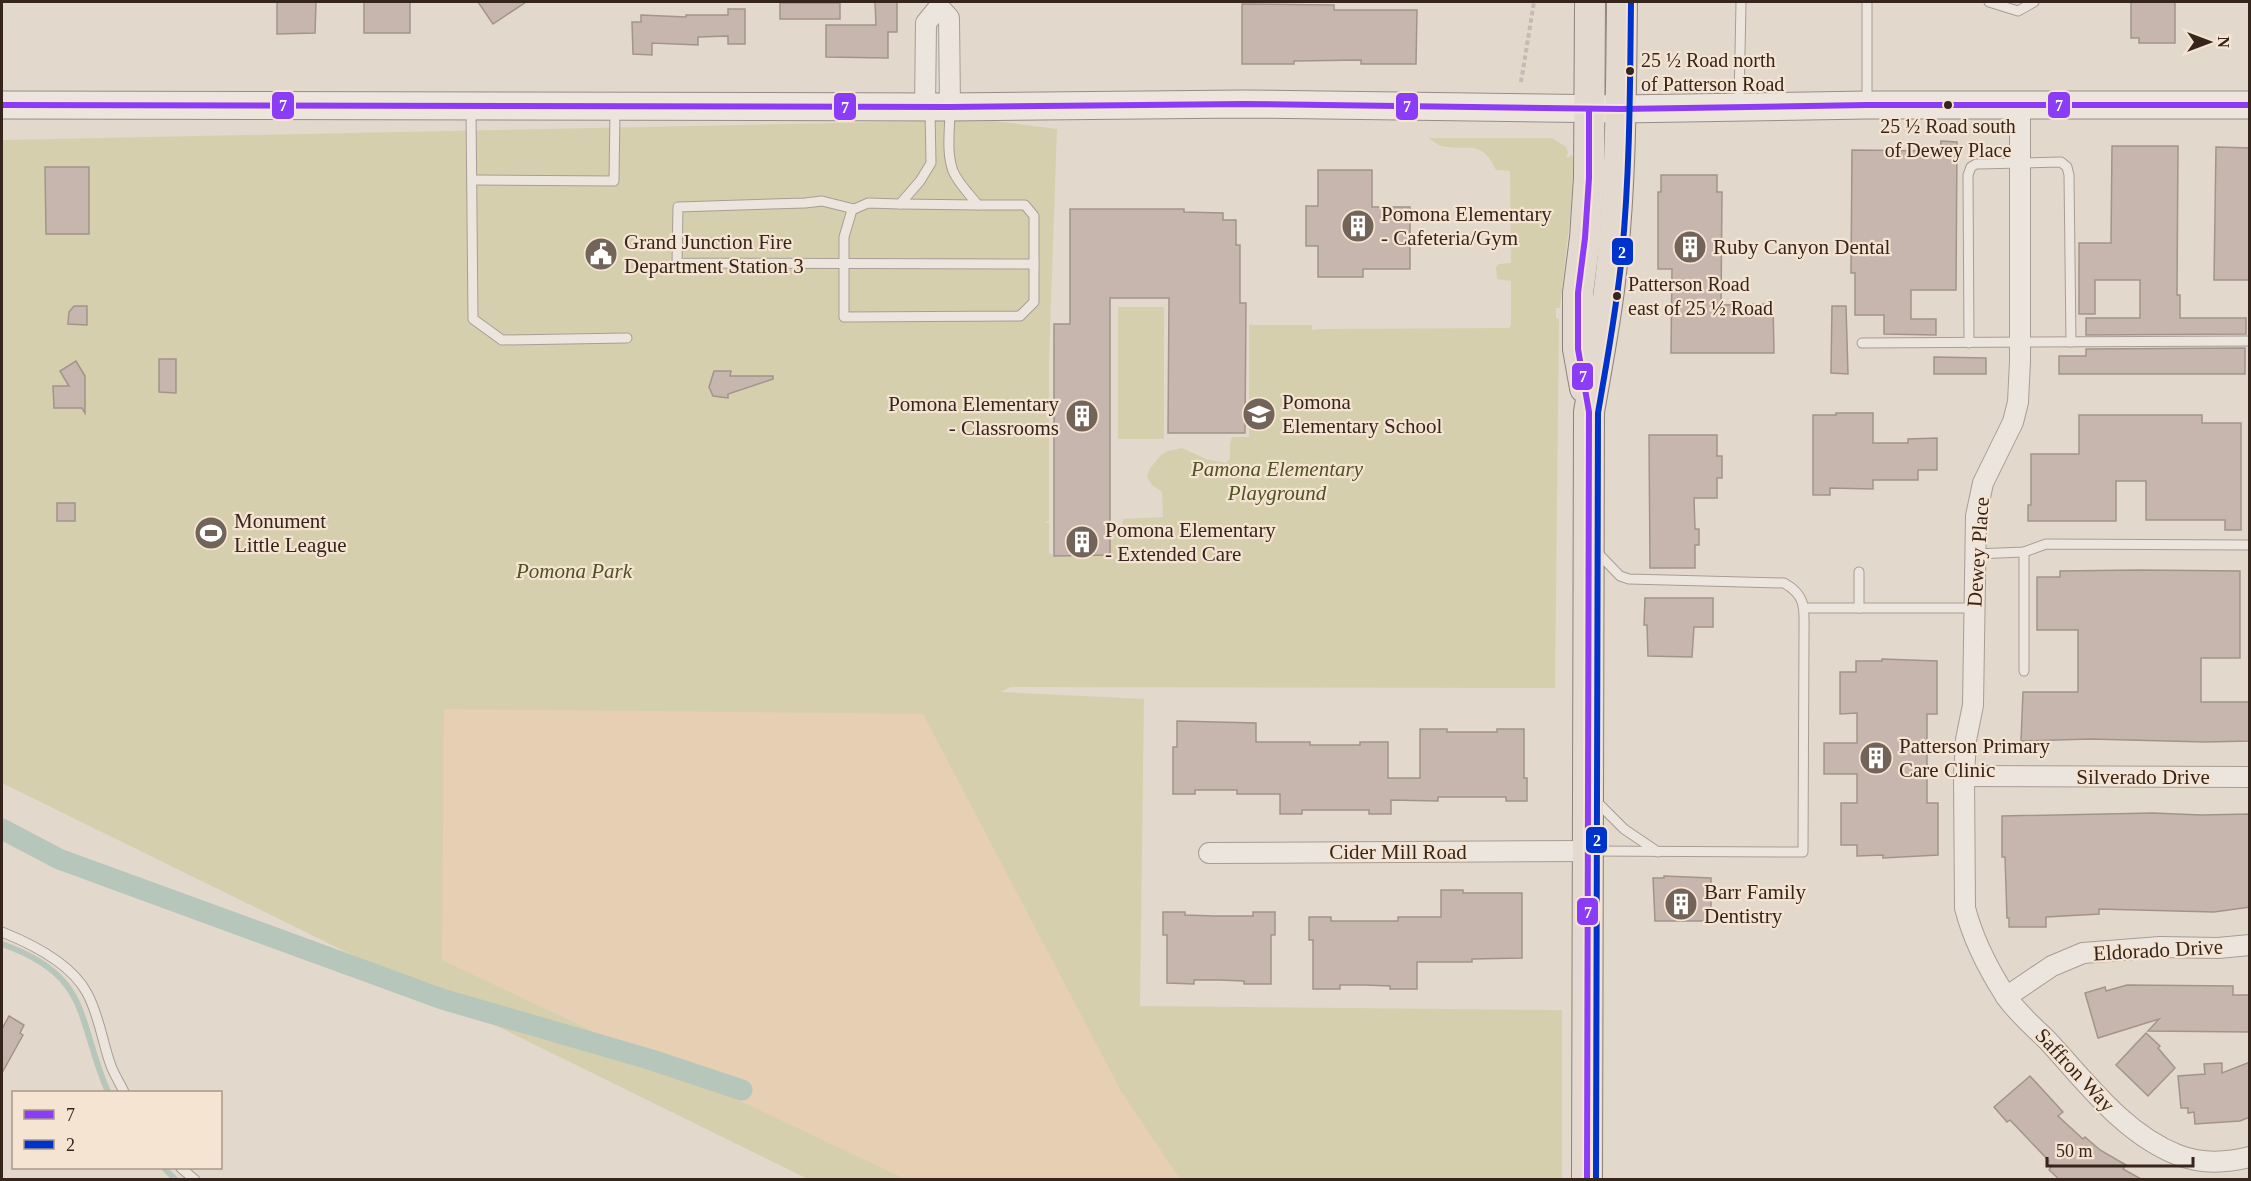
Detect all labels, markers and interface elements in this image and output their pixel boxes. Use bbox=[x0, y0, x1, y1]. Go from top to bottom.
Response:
north arrow bbox=[2179, 12, 2239, 72]
text: N bbox=[2215, 36, 2232, 48]
place label: 25 ½ Road north of Patterson Road bbox=[1641, 49, 1784, 95]
marker: 25 ½ Road north of Patterson Road bbox=[1624, 65, 1636, 77]
line badge: 7 bbox=[271, 91, 295, 120]
line badge: 7 bbox=[2047, 91, 2071, 119]
line badge: 7 bbox=[833, 92, 857, 121]
line badge: 7 bbox=[1395, 92, 1419, 121]
text: 7 bbox=[279, 97, 287, 114]
text: 7 bbox=[2055, 97, 2063, 114]
text: 7 bbox=[1403, 98, 1411, 115]
text: 7 bbox=[841, 99, 849, 116]
marker: 25 ½ Road south of Dewey Place bbox=[1942, 99, 1954, 111]
place label: 25 ½ Road south of Dewey Place bbox=[1880, 115, 2016, 162]
place label: Pomona Elementary - Cafeteria/Gym bbox=[1381, 202, 1552, 250]
building icon: Pomona Elementary - Cafeteria/Gym bbox=[1340, 208, 1376, 244]
building icon: Ruby Canyon Dental bbox=[1672, 229, 1708, 265]
place label: Grand Junction Fire Department Station 3 bbox=[624, 230, 804, 278]
place label: Ruby Canyon Dental bbox=[1713, 235, 1890, 259]
public building icon: Grand Junction Fire Department Station 3 bbox=[583, 236, 619, 272]
line badge: 2 bbox=[1611, 237, 1634, 266]
text: 2 bbox=[1618, 244, 1626, 261]
place label: Patterson Road east of 25 ½ Road bbox=[1628, 273, 1773, 319]
marker: Patterson Road east of 25 ½ Road bbox=[1611, 290, 1623, 302]
line badge: 7 bbox=[1571, 362, 1594, 391]
text: 7 bbox=[1579, 368, 1587, 385]
place label: Pomona Elementary School bbox=[1282, 390, 1443, 438]
place label: Pomona Elementary - Classrooms bbox=[888, 392, 1059, 440]
school or university icon: Pomona Elementary School bbox=[1241, 396, 1277, 432]
building icon: Pomona Elementary - Classrooms bbox=[1064, 398, 1100, 434]
park label: Pamona Elementary Playground bbox=[1190, 457, 1364, 505]
street label: Dewey Place bbox=[1962, 496, 1994, 608]
place label: Monument Little League bbox=[234, 509, 347, 557]
sports icon: Monument Little League bbox=[193, 515, 229, 551]
place label: Pomona Elementary - Extended Care bbox=[1105, 518, 1276, 566]
building icon: Pomona Elementary - Extended Care bbox=[1064, 524, 1100, 560]
park label: Pomona Park bbox=[515, 559, 633, 583]
place label: Patterson Primary Care Clinic bbox=[1899, 734, 2051, 782]
building icon: Patterson Primary Care Clinic bbox=[1858, 740, 1894, 776]
street label: Silverado Drive bbox=[2076, 765, 2210, 789]
line badge: 2 bbox=[1585, 826, 1608, 854]
text: 2 bbox=[1593, 832, 1601, 849]
street label: Cider Mill Road bbox=[1329, 840, 1467, 864]
place label: Barr Family Dentistry bbox=[1704, 880, 1807, 928]
building icon: Barr Family Dentistry bbox=[1663, 886, 1699, 922]
line badge: 7 bbox=[1576, 897, 1599, 926]
text: 7 bbox=[1584, 904, 1592, 921]
street label: Eldorado Drive bbox=[2092, 935, 2224, 965]
street label: Saffron Way bbox=[2030, 1023, 2120, 1117]
legend bbox=[12, 1091, 222, 1169]
text: 7 bbox=[66, 1105, 75, 1125]
scale bar bbox=[2047, 1130, 2192, 1168]
text: 2 bbox=[66, 1135, 75, 1155]
text: 50 m bbox=[2056, 1141, 2093, 1161]

